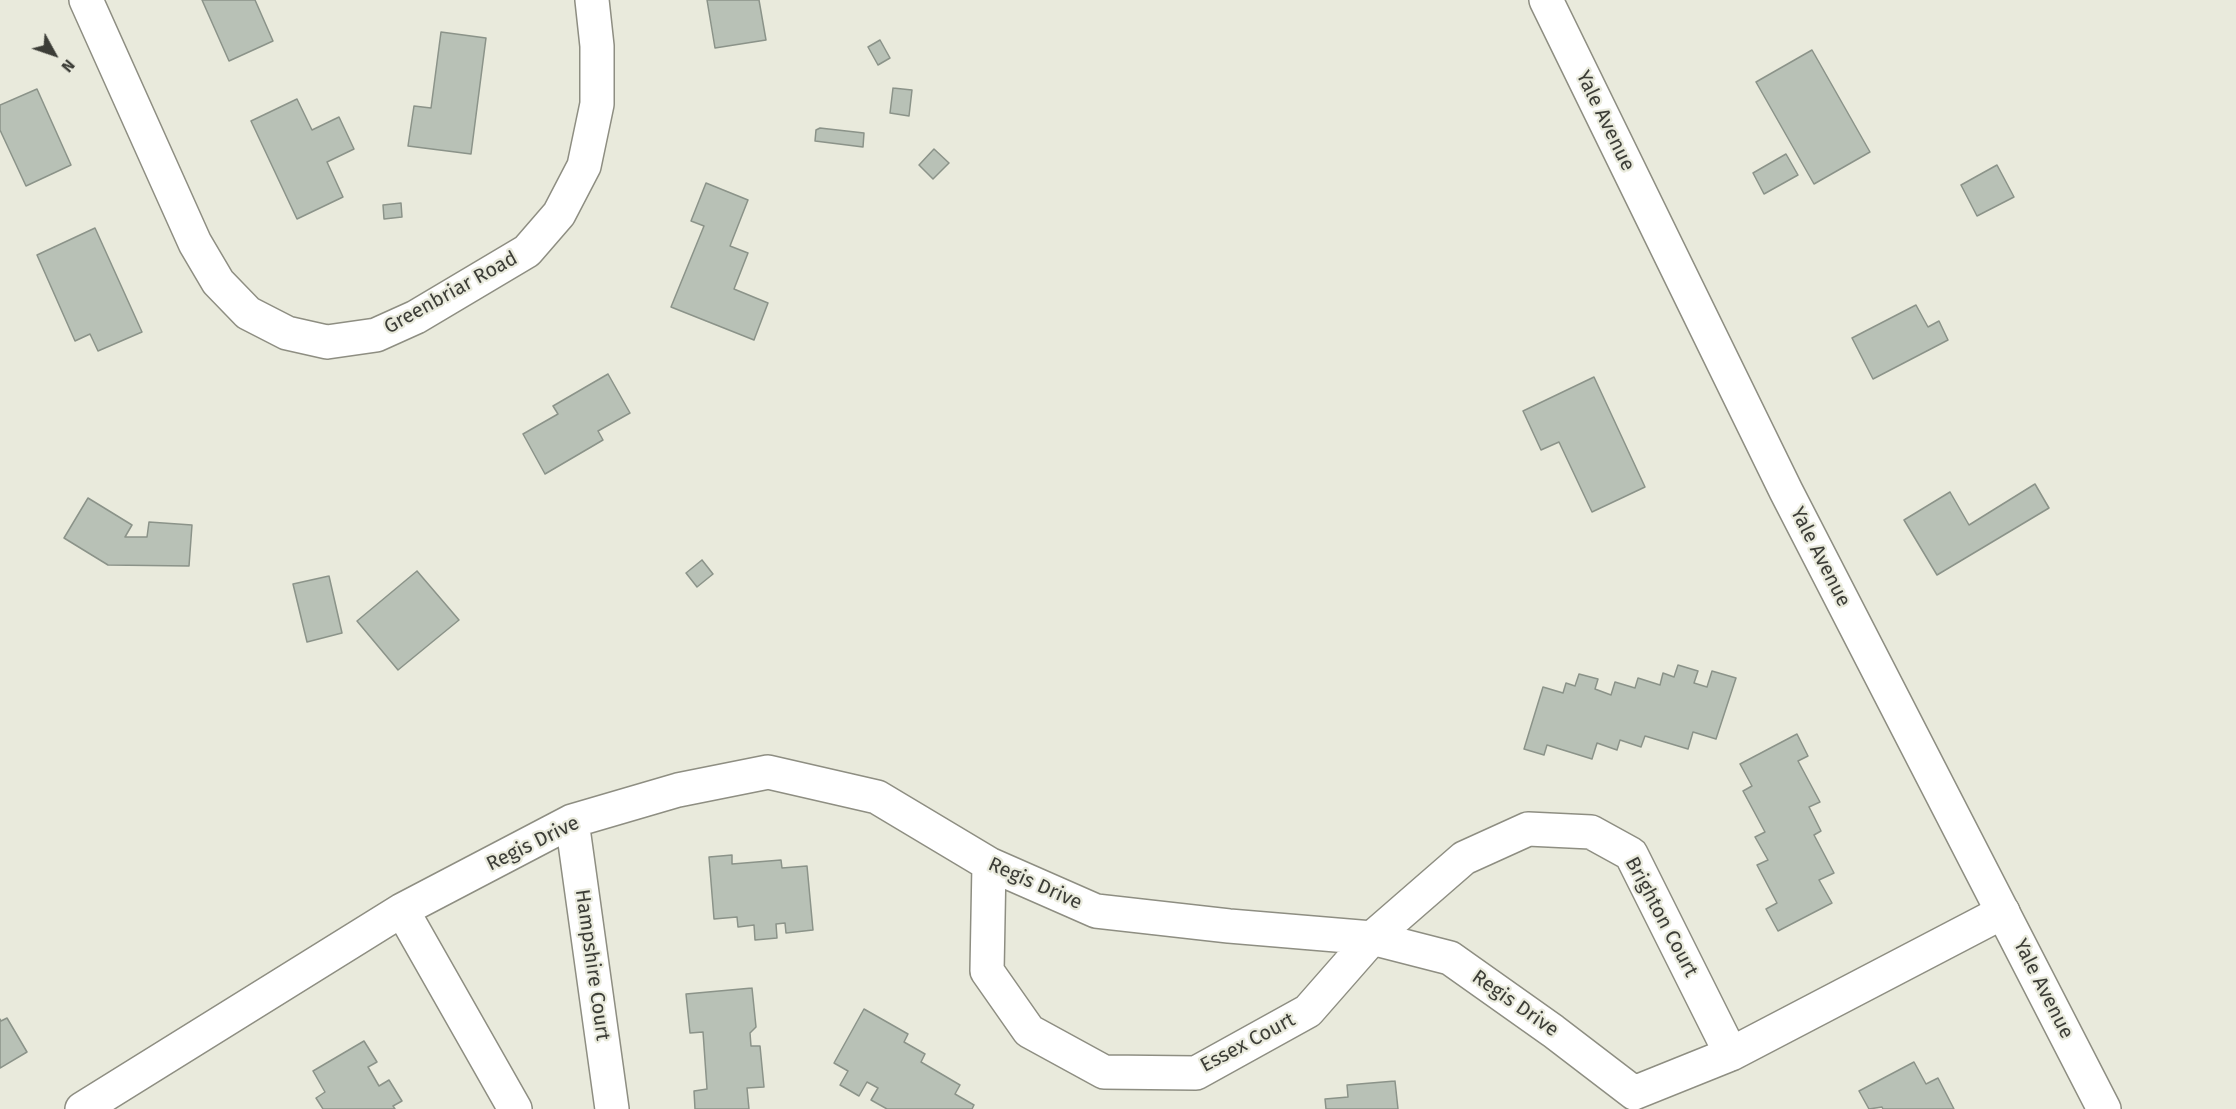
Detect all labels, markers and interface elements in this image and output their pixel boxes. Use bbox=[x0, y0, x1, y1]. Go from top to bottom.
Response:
north arrow bbox=[24, 24, 84, 84]
text: N bbox=[57, 56, 79, 76]
street label: Yale Avenue bbox=[1570, 67, 1640, 175]
street label: Greenbriar Road bbox=[380, 247, 522, 339]
street label: Yale Avenue bbox=[1785, 503, 1855, 611]
street label: Regis Drive bbox=[483, 811, 583, 877]
street label: Regis Drive bbox=[984, 853, 1086, 915]
street label: Brighton Court bbox=[1619, 853, 1703, 981]
street label: Hampshire Court bbox=[569, 888, 615, 1042]
street label: Yale Avenue bbox=[2008, 935, 2078, 1043]
street label: Regis Drive bbox=[1467, 965, 1563, 1043]
street label: Essex Court bbox=[1197, 1008, 1299, 1078]

